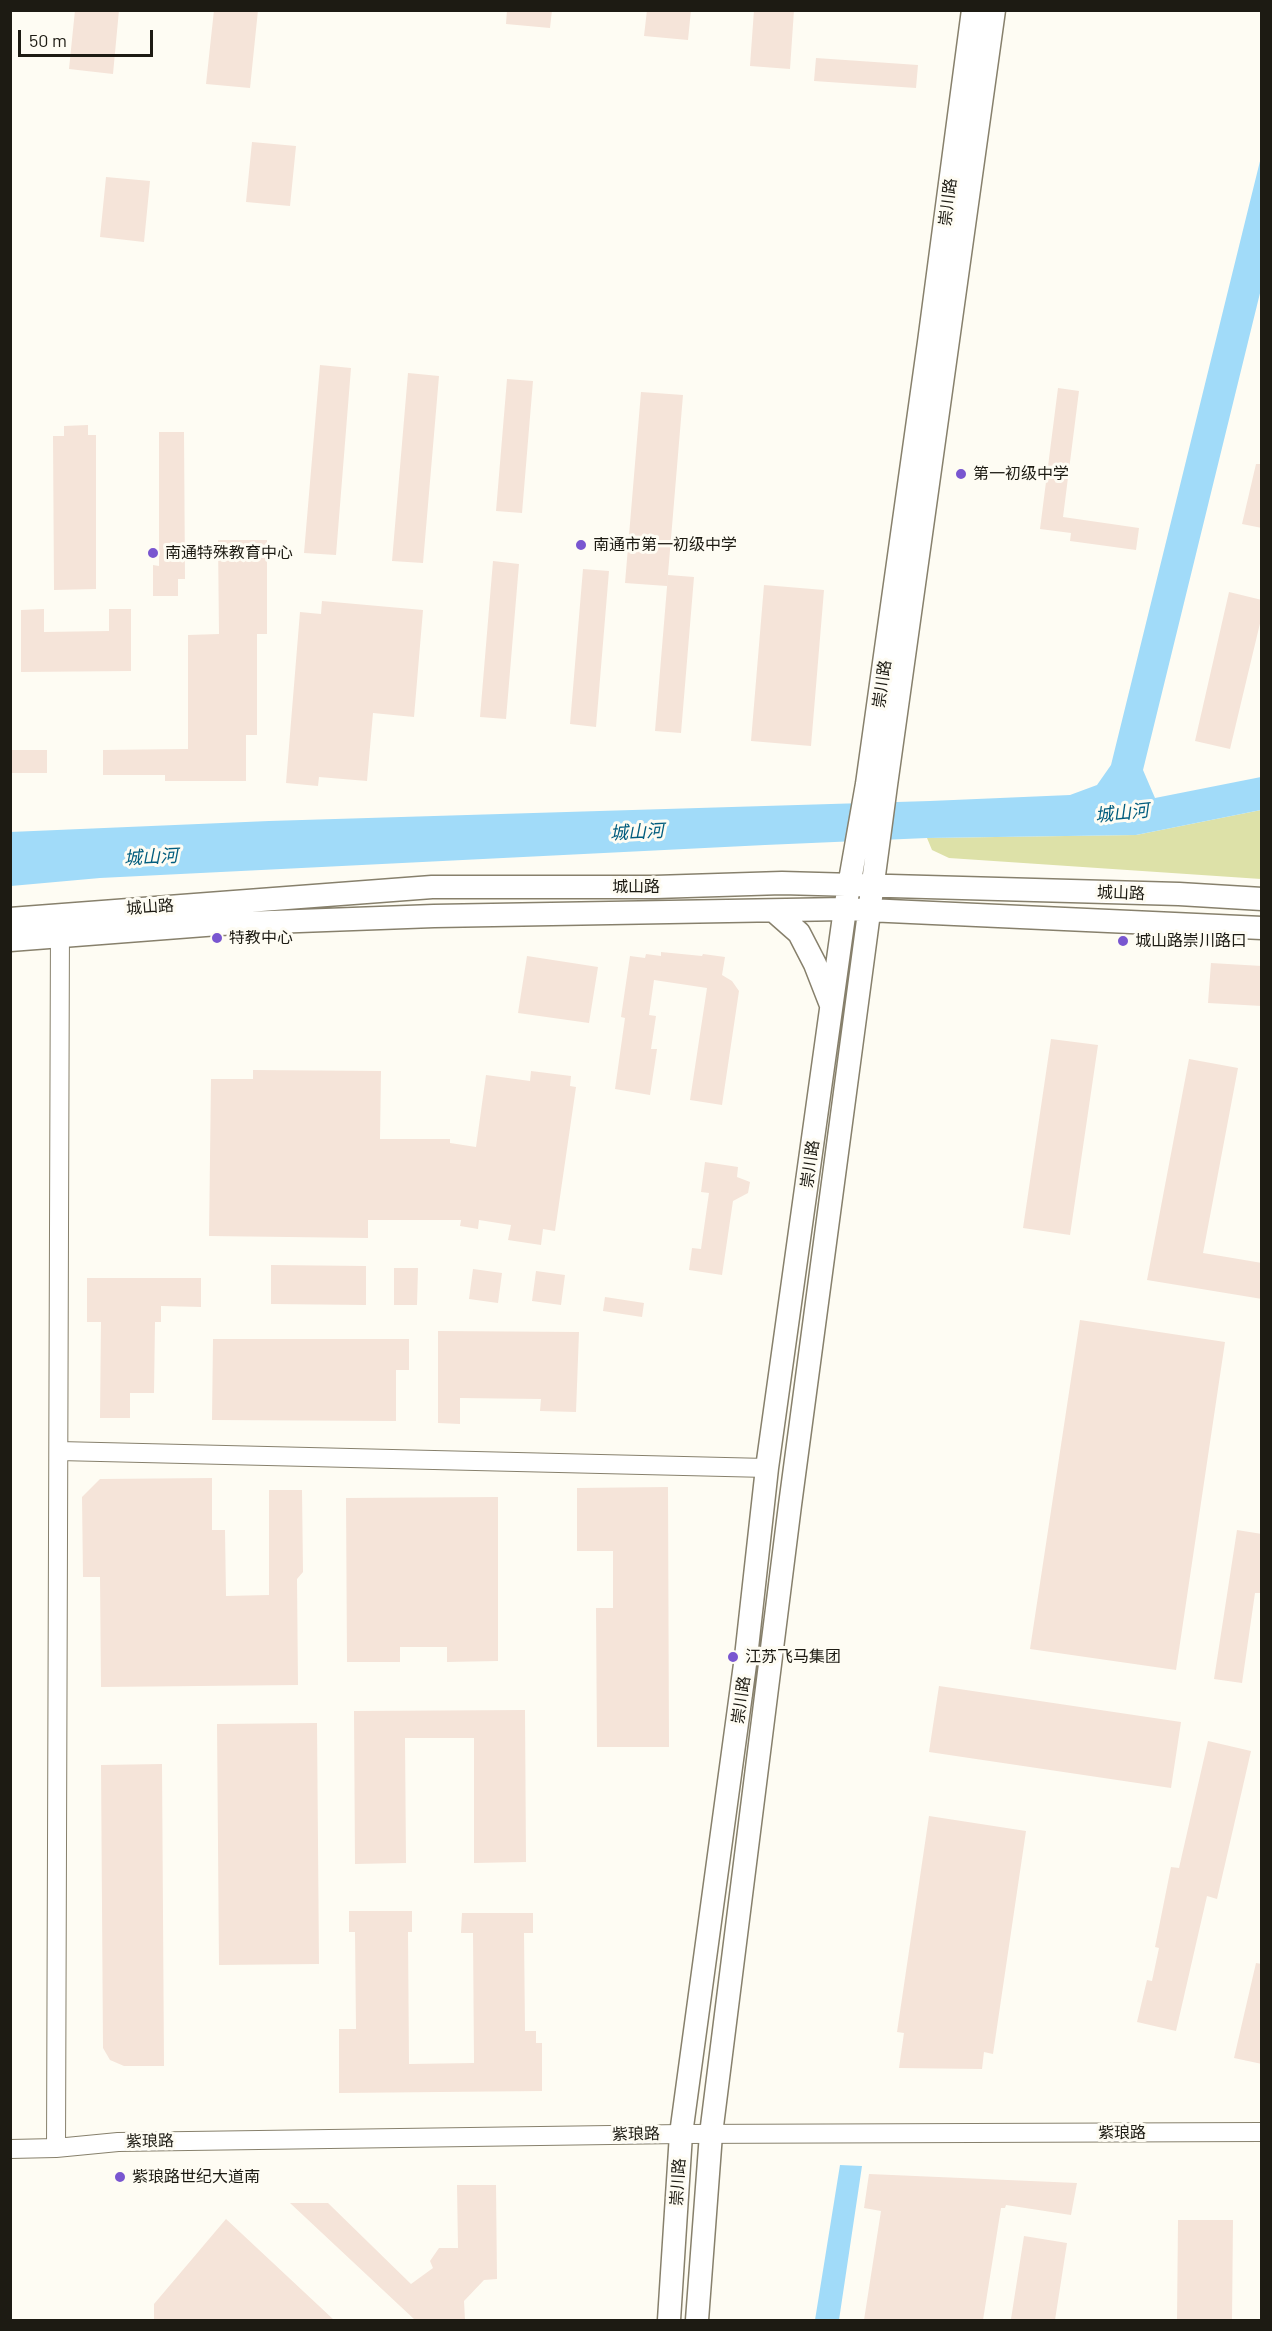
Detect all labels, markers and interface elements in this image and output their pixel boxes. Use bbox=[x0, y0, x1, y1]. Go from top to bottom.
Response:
scale bar bbox=[21, 18, 156, 56]
text: 50 m bbox=[29, 29, 67, 51]
street label: 崇川路 bbox=[936, 177, 960, 227]
place label: 第一初级中学 bbox=[973, 464, 1069, 484]
marker: 第一初级中学 bbox=[954, 467, 968, 481]
place label: 南通市第一初级中学 bbox=[593, 535, 737, 555]
marker: 南通市第一初级中学 bbox=[574, 538, 588, 552]
place label: 南通特殊教育中心 bbox=[165, 543, 293, 563]
marker: 南通特殊教育中心 bbox=[146, 546, 160, 560]
street label: 崇川路 bbox=[869, 659, 895, 709]
water label: 城山河 bbox=[1094, 799, 1150, 827]
water label: 城山河 bbox=[609, 820, 665, 844]
water label: 城山河 bbox=[123, 845, 179, 869]
street label: 城山路 bbox=[612, 877, 660, 897]
street label: 城山路 bbox=[1097, 883, 1145, 903]
street label: 城山路 bbox=[125, 896, 175, 918]
place label: 特教中心 bbox=[229, 928, 293, 948]
marker: 特教中心 bbox=[210, 931, 224, 945]
place label: 城山路崇川路口 bbox=[1135, 931, 1247, 951]
marker: 城山路崇川路口 bbox=[1116, 934, 1130, 948]
street label: 崇川路 bbox=[797, 1139, 823, 1189]
place label: 江苏飞马集团 bbox=[745, 1647, 841, 1667]
marker: 江苏飞马集团 bbox=[726, 1650, 740, 1664]
street label: 崇川路 bbox=[728, 1675, 754, 1725]
street label: 紫琅路 bbox=[1098, 2123, 1146, 2143]
street label: 紫琅路 bbox=[612, 2124, 660, 2144]
street label: 紫琅路 bbox=[126, 2131, 174, 2151]
street label: 崇川路 bbox=[667, 2157, 689, 2207]
place label: 紫琅路世纪大道南 bbox=[132, 2167, 260, 2187]
marker: 紫琅路世纪大道南 bbox=[113, 2170, 127, 2184]

